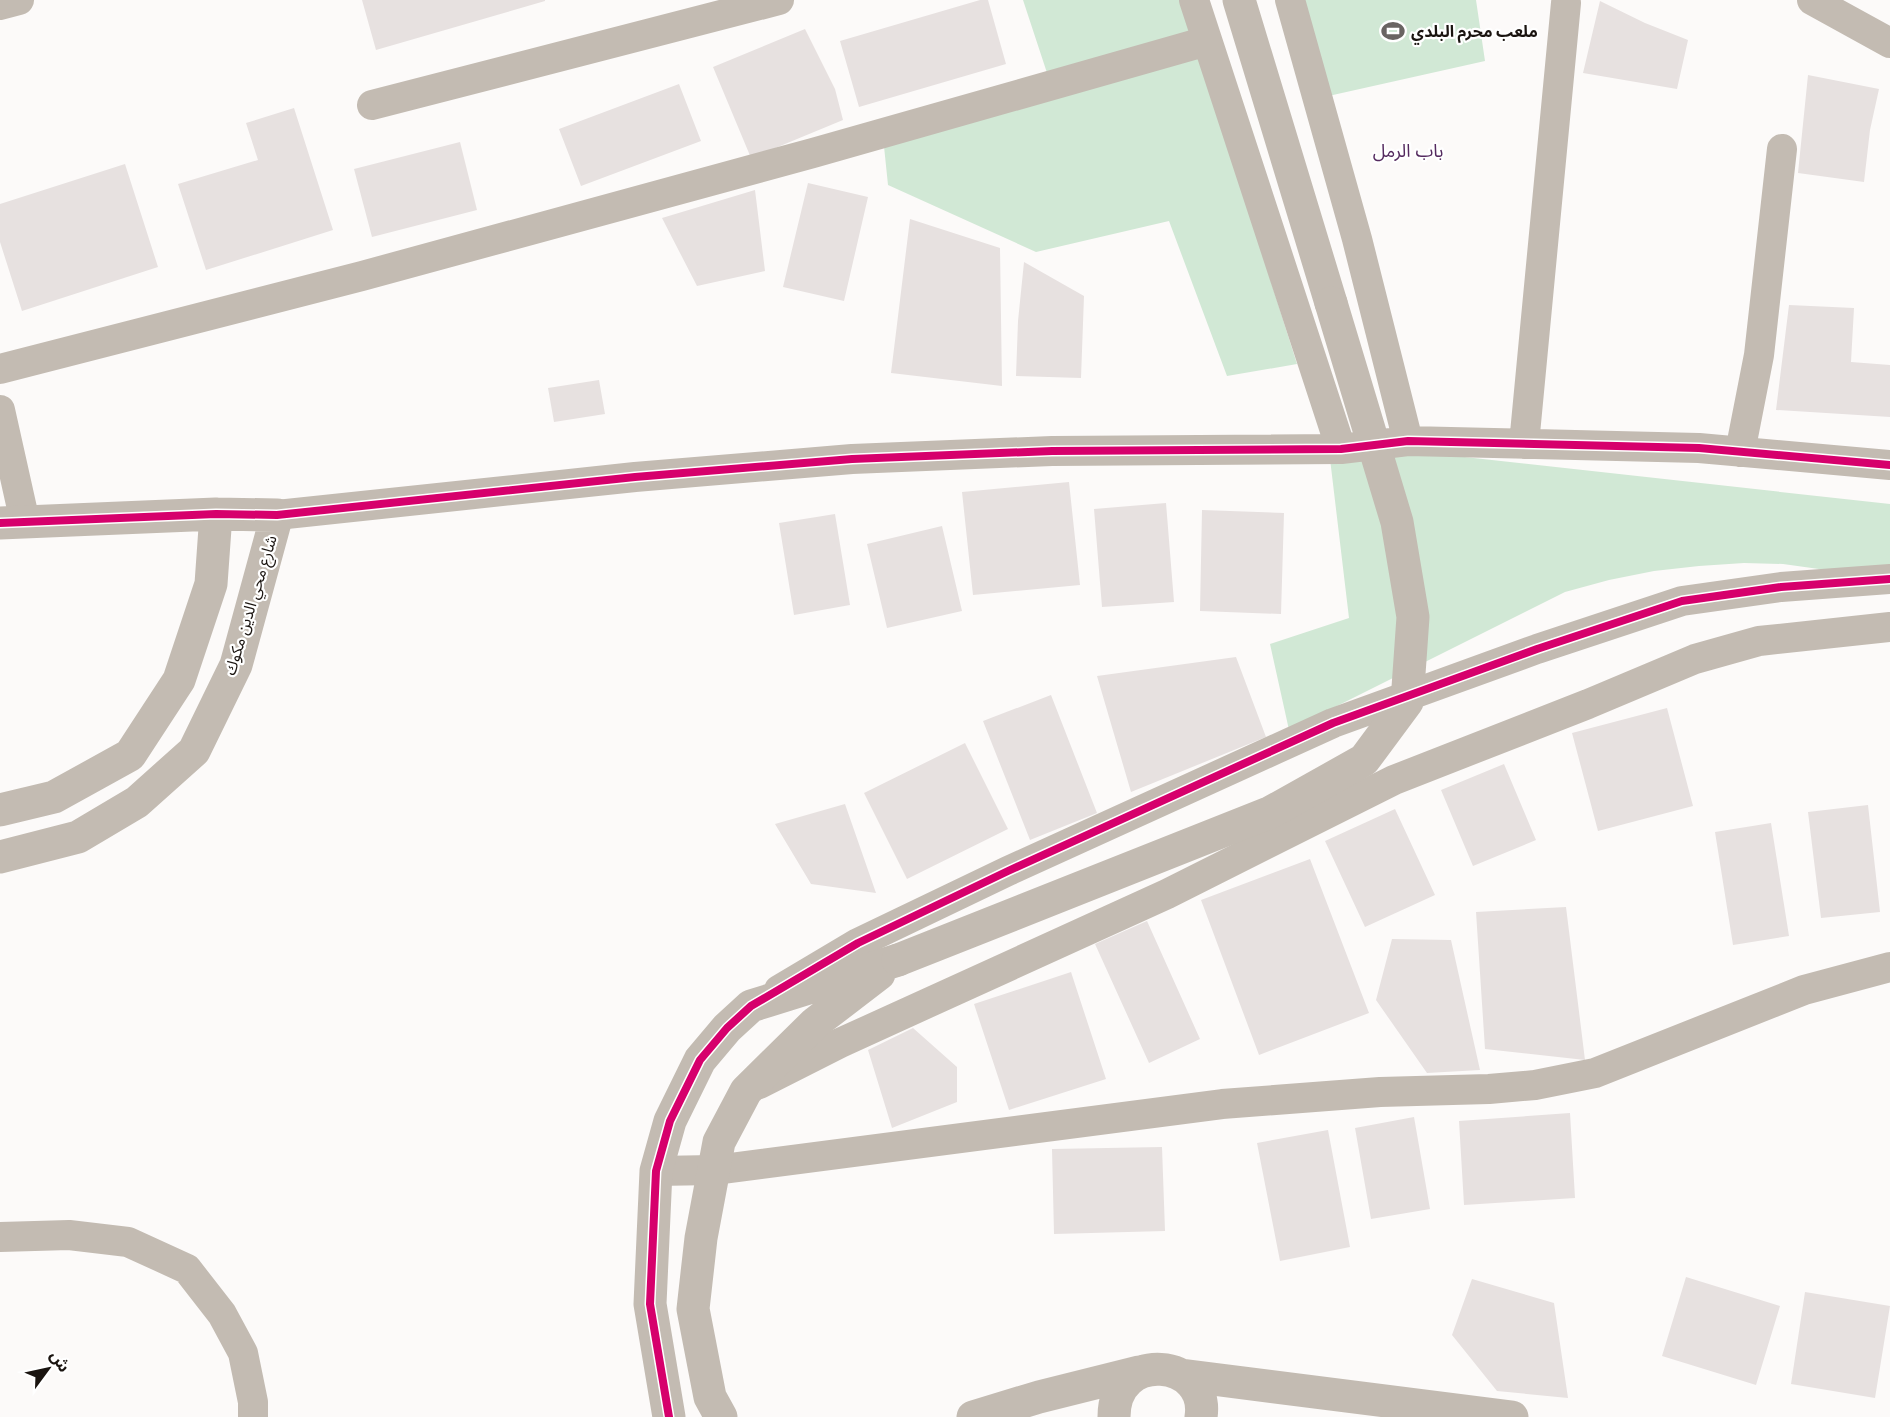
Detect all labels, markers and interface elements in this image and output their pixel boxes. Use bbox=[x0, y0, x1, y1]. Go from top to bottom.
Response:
sports icon: ملعب محرم البلدي bbox=[1380, 18, 1406, 44]
place label: ملعب محرم البلدي bbox=[1411, 20, 1538, 45]
district label: باب الرمل bbox=[1373, 138, 1443, 163]
street label: شارع محي الدين مكوك bbox=[218, 532, 284, 678]
north arrow bbox=[18, 1339, 78, 1399]
text: ش bbox=[45, 1346, 76, 1377]

